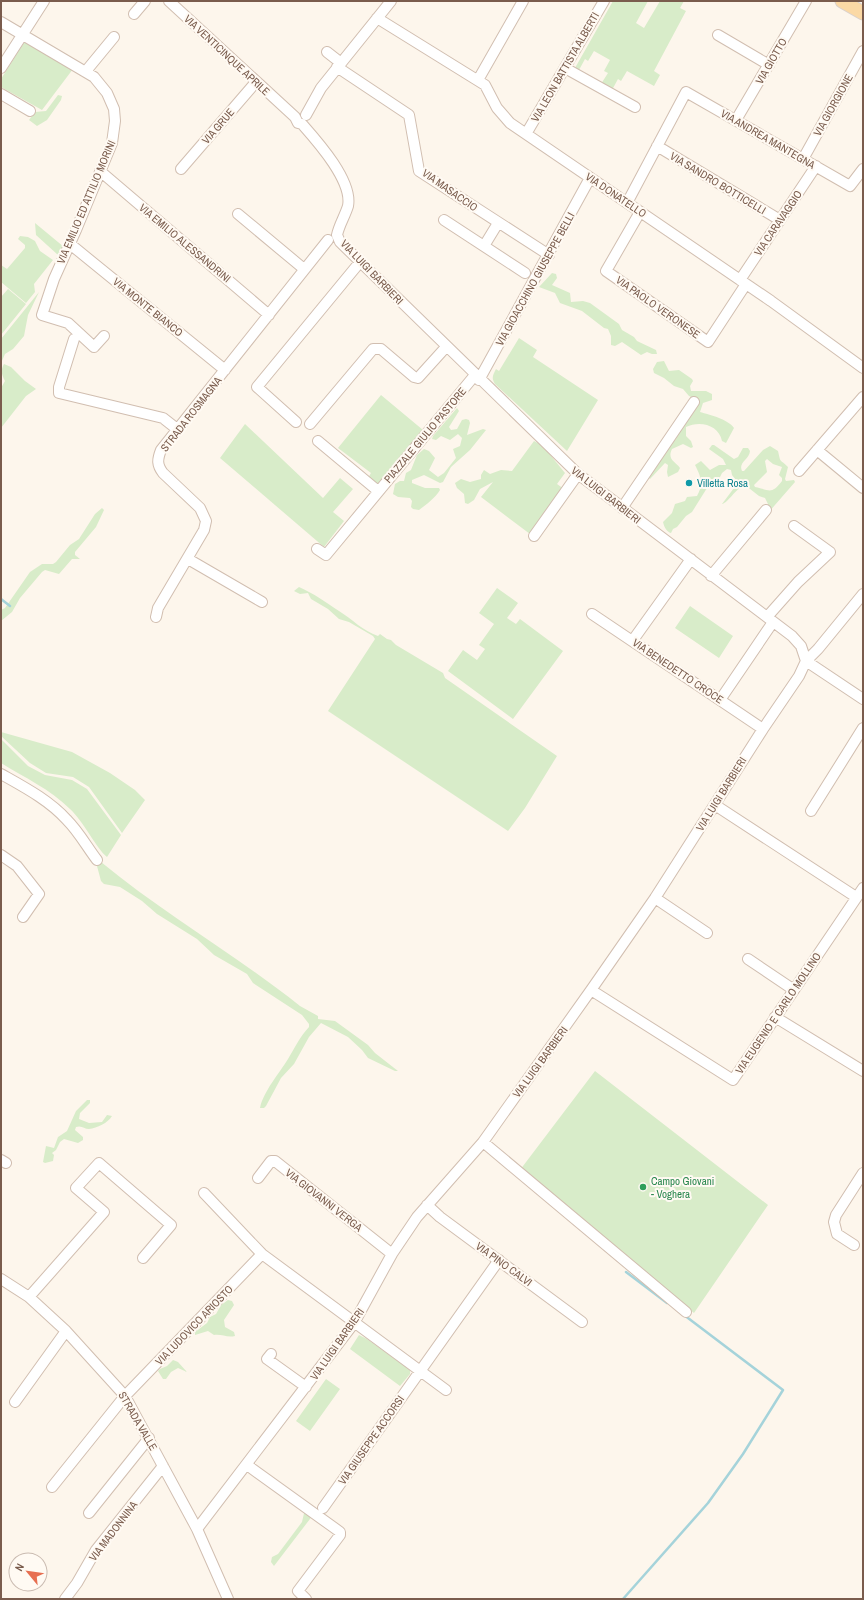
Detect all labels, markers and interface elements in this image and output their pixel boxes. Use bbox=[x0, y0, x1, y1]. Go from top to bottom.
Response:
street label: VIA LEON BATTISTA ALBERTI bbox=[528, 10, 602, 124]
street label: VIA VENTICINQUE APRILE bbox=[181, 12, 273, 98]
street label: VIA GIOTTO bbox=[752, 35, 790, 87]
street label: VIA GIORGIONE bbox=[810, 72, 856, 138]
street label: VIA GRUE bbox=[199, 105, 237, 147]
street label: VIA ANDREA MANTEGNA bbox=[718, 106, 819, 172]
street label: VIA EMILIO ED ATTILIO MORINI bbox=[54, 138, 118, 266]
street label: VIA SANDRO BOTTICELLI bbox=[668, 149, 768, 217]
street label: VIA MASACCIO bbox=[419, 166, 481, 214]
street label: VIA DONATELLO bbox=[583, 169, 649, 221]
street label: VIA CARAVAGGIO bbox=[751, 188, 805, 258]
street label: VIA EMILIO ALESSANDRINI bbox=[136, 201, 234, 285]
street label: VIA GIOACCHINO GIUSEPPE BELLI bbox=[492, 210, 578, 348]
street label: VIA LUIGI BARBIERI bbox=[338, 237, 406, 307]
street label: VIA PAOLO VERONESE bbox=[613, 273, 703, 341]
street label: VIA MONTE BIANCO bbox=[110, 274, 186, 340]
street label: STRADA ROSMAGNA bbox=[157, 373, 225, 454]
street label: PIAZZALE GIULIO PASTORE bbox=[381, 384, 469, 486]
street label: VIA LUIGI BARBIERI bbox=[568, 463, 644, 527]
place label: Villetta Rosa bbox=[697, 476, 748, 490]
marker: Villetta Rosa bbox=[684, 478, 694, 488]
street label: VIA BENEDETTO CROCE bbox=[630, 635, 726, 707]
street label: VIA LUIGI BARBIERI bbox=[693, 754, 749, 834]
street label: VIA EUGENIO E CARLO MOLLINO bbox=[732, 950, 824, 1076]
street label: VIA LUIGI BARBIERI bbox=[509, 1024, 571, 1100]
street label: VIA GIOVANNI VERGA bbox=[283, 1166, 366, 1235]
place label: Campo Giovani - Voghera bbox=[651, 1174, 714, 1201]
marker: Campo Giovani - Voghera bbox=[638, 1182, 648, 1192]
street label: VIA PINO CALVI bbox=[473, 1239, 535, 1289]
street label: VIA LUDOVICO ARIOSTO bbox=[152, 1282, 236, 1368]
street label: VIA LUIGI BARBIERI bbox=[307, 1305, 367, 1383]
street label: STRADA VALLE bbox=[115, 1389, 161, 1453]
street label: VIA GIUSEPPE ACCORSI bbox=[335, 1393, 407, 1487]
street label: VIA MADONNINA bbox=[86, 1497, 141, 1564]
north arrow bbox=[8, 1552, 48, 1592]
text: N bbox=[12, 1561, 27, 1573]

